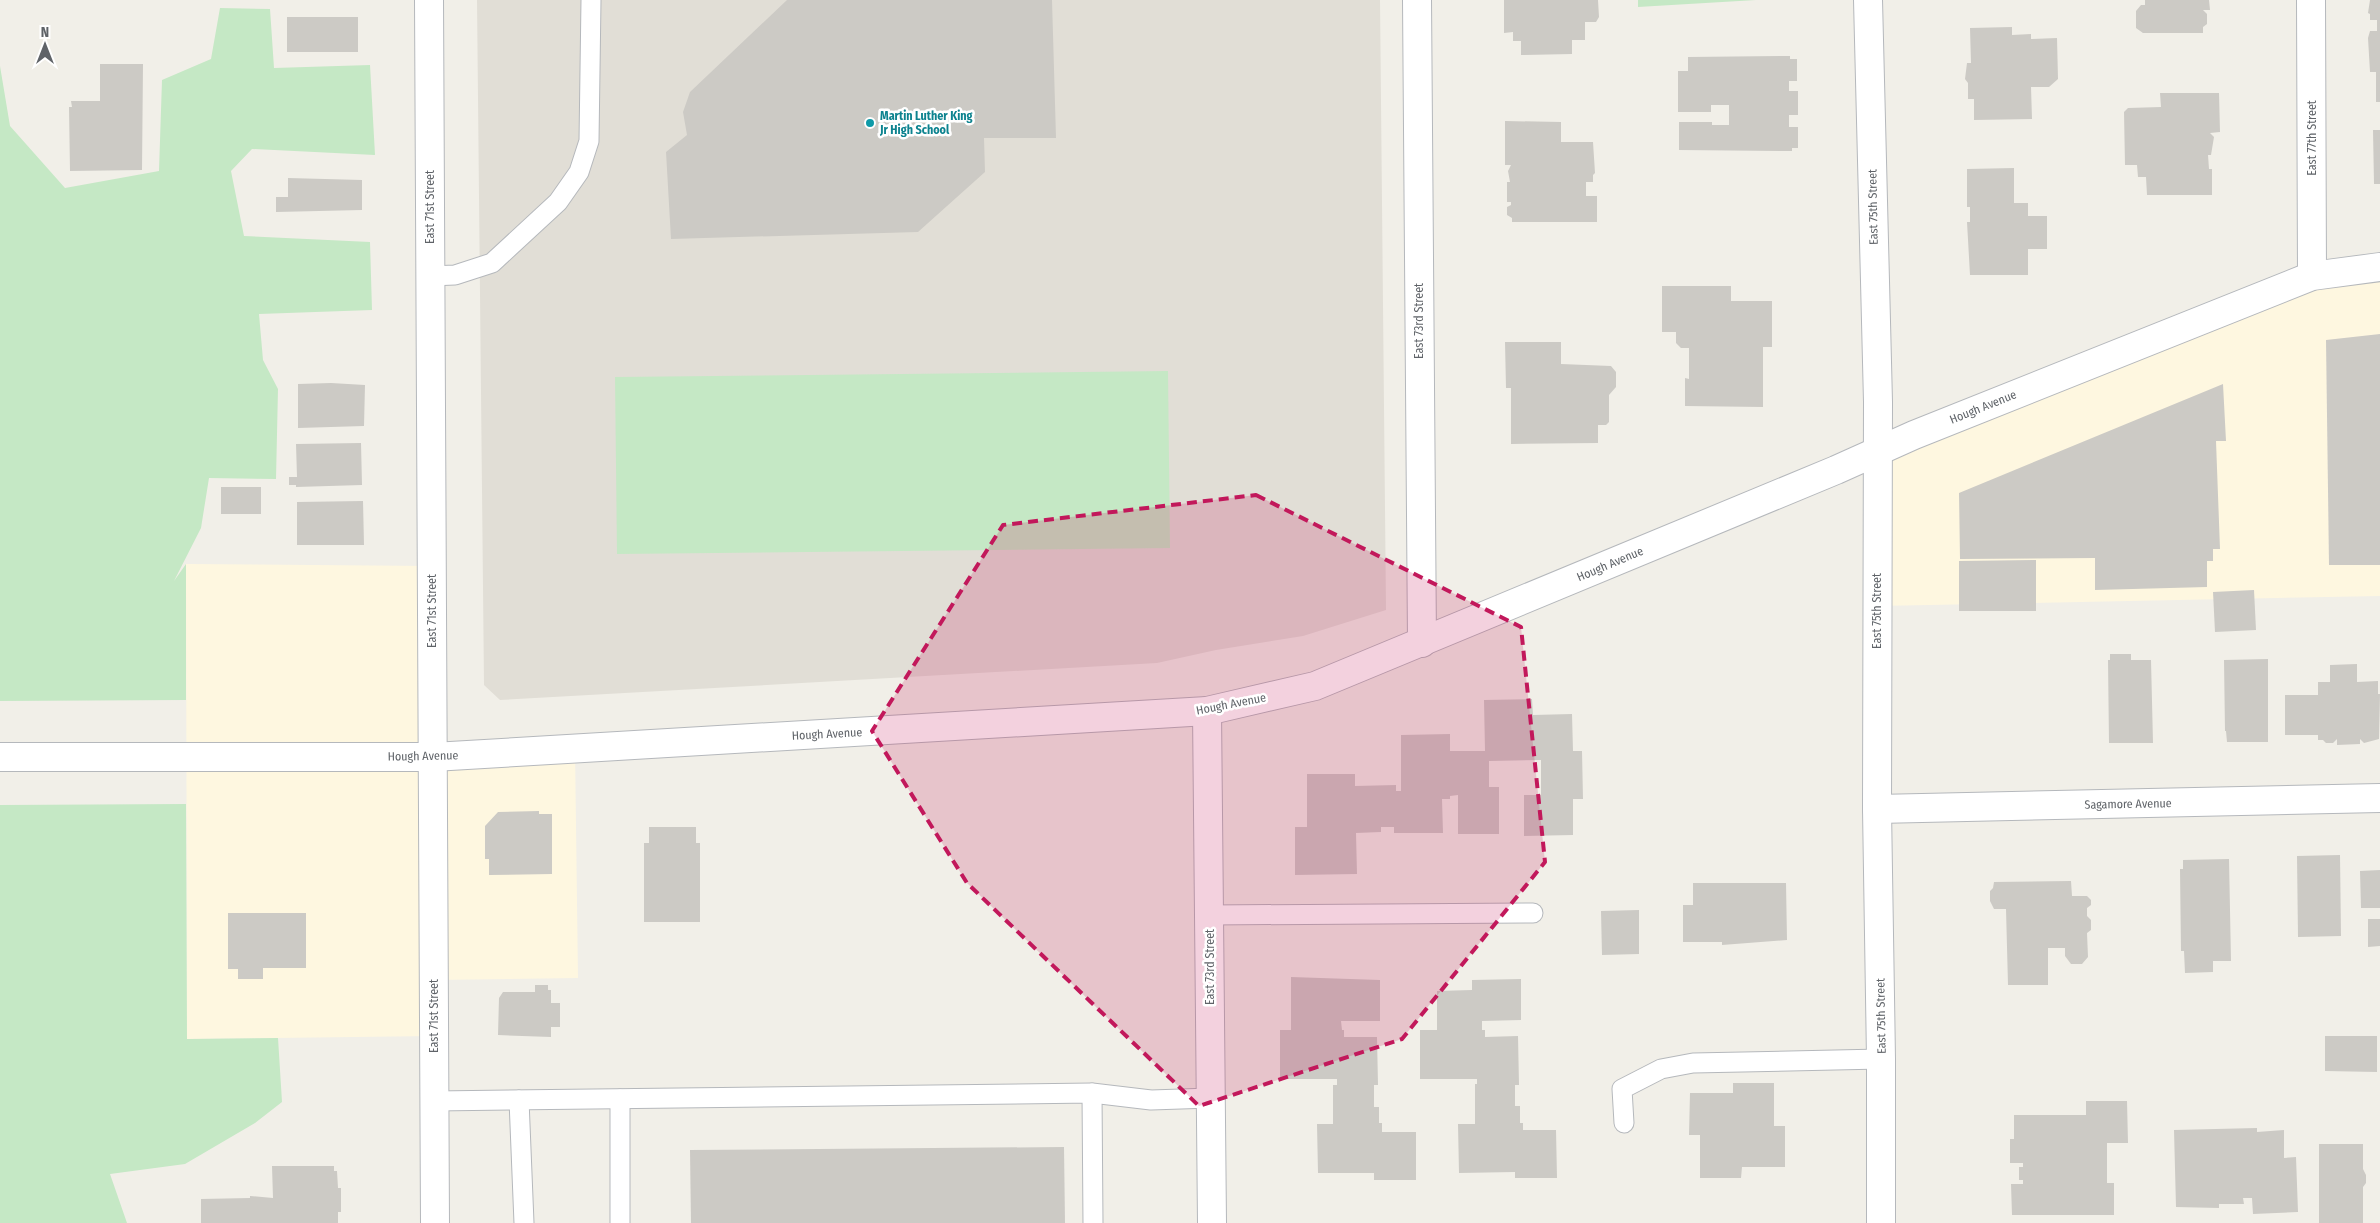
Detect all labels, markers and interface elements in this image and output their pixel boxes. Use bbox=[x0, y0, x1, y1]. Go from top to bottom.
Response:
north arrow bbox=[20, 20, 70, 70]
text: N bbox=[41, 24, 49, 41]
street label: East 77th Street bbox=[2305, 100, 2319, 176]
place label: Martin Luther King Jr High School bbox=[879, 109, 973, 137]
marker: Martin Luther King Jr High School bbox=[864, 117, 876, 129]
street label: East 75th Street bbox=[1865, 169, 1881, 245]
street label: East 71st Street bbox=[423, 170, 437, 244]
street label: East 73rd Street bbox=[1412, 283, 1426, 359]
street label: Hough Avenue bbox=[1948, 387, 2018, 427]
street label: Hough Avenue bbox=[1575, 544, 1645, 584]
street label: East 75th Street bbox=[1870, 573, 1884, 649]
street label: East 71st Street bbox=[425, 574, 439, 648]
street label: Hough Avenue bbox=[1195, 690, 1267, 718]
street label: Hough Avenue bbox=[791, 725, 863, 743]
street label: Hough Avenue bbox=[388, 748, 459, 764]
street label: Sagamore Avenue bbox=[2084, 796, 2172, 812]
street label: East 73rd Street bbox=[1203, 929, 1217, 1005]
street label: East 75th Street bbox=[1873, 978, 1889, 1054]
street label: East 71st Street bbox=[427, 979, 441, 1053]

